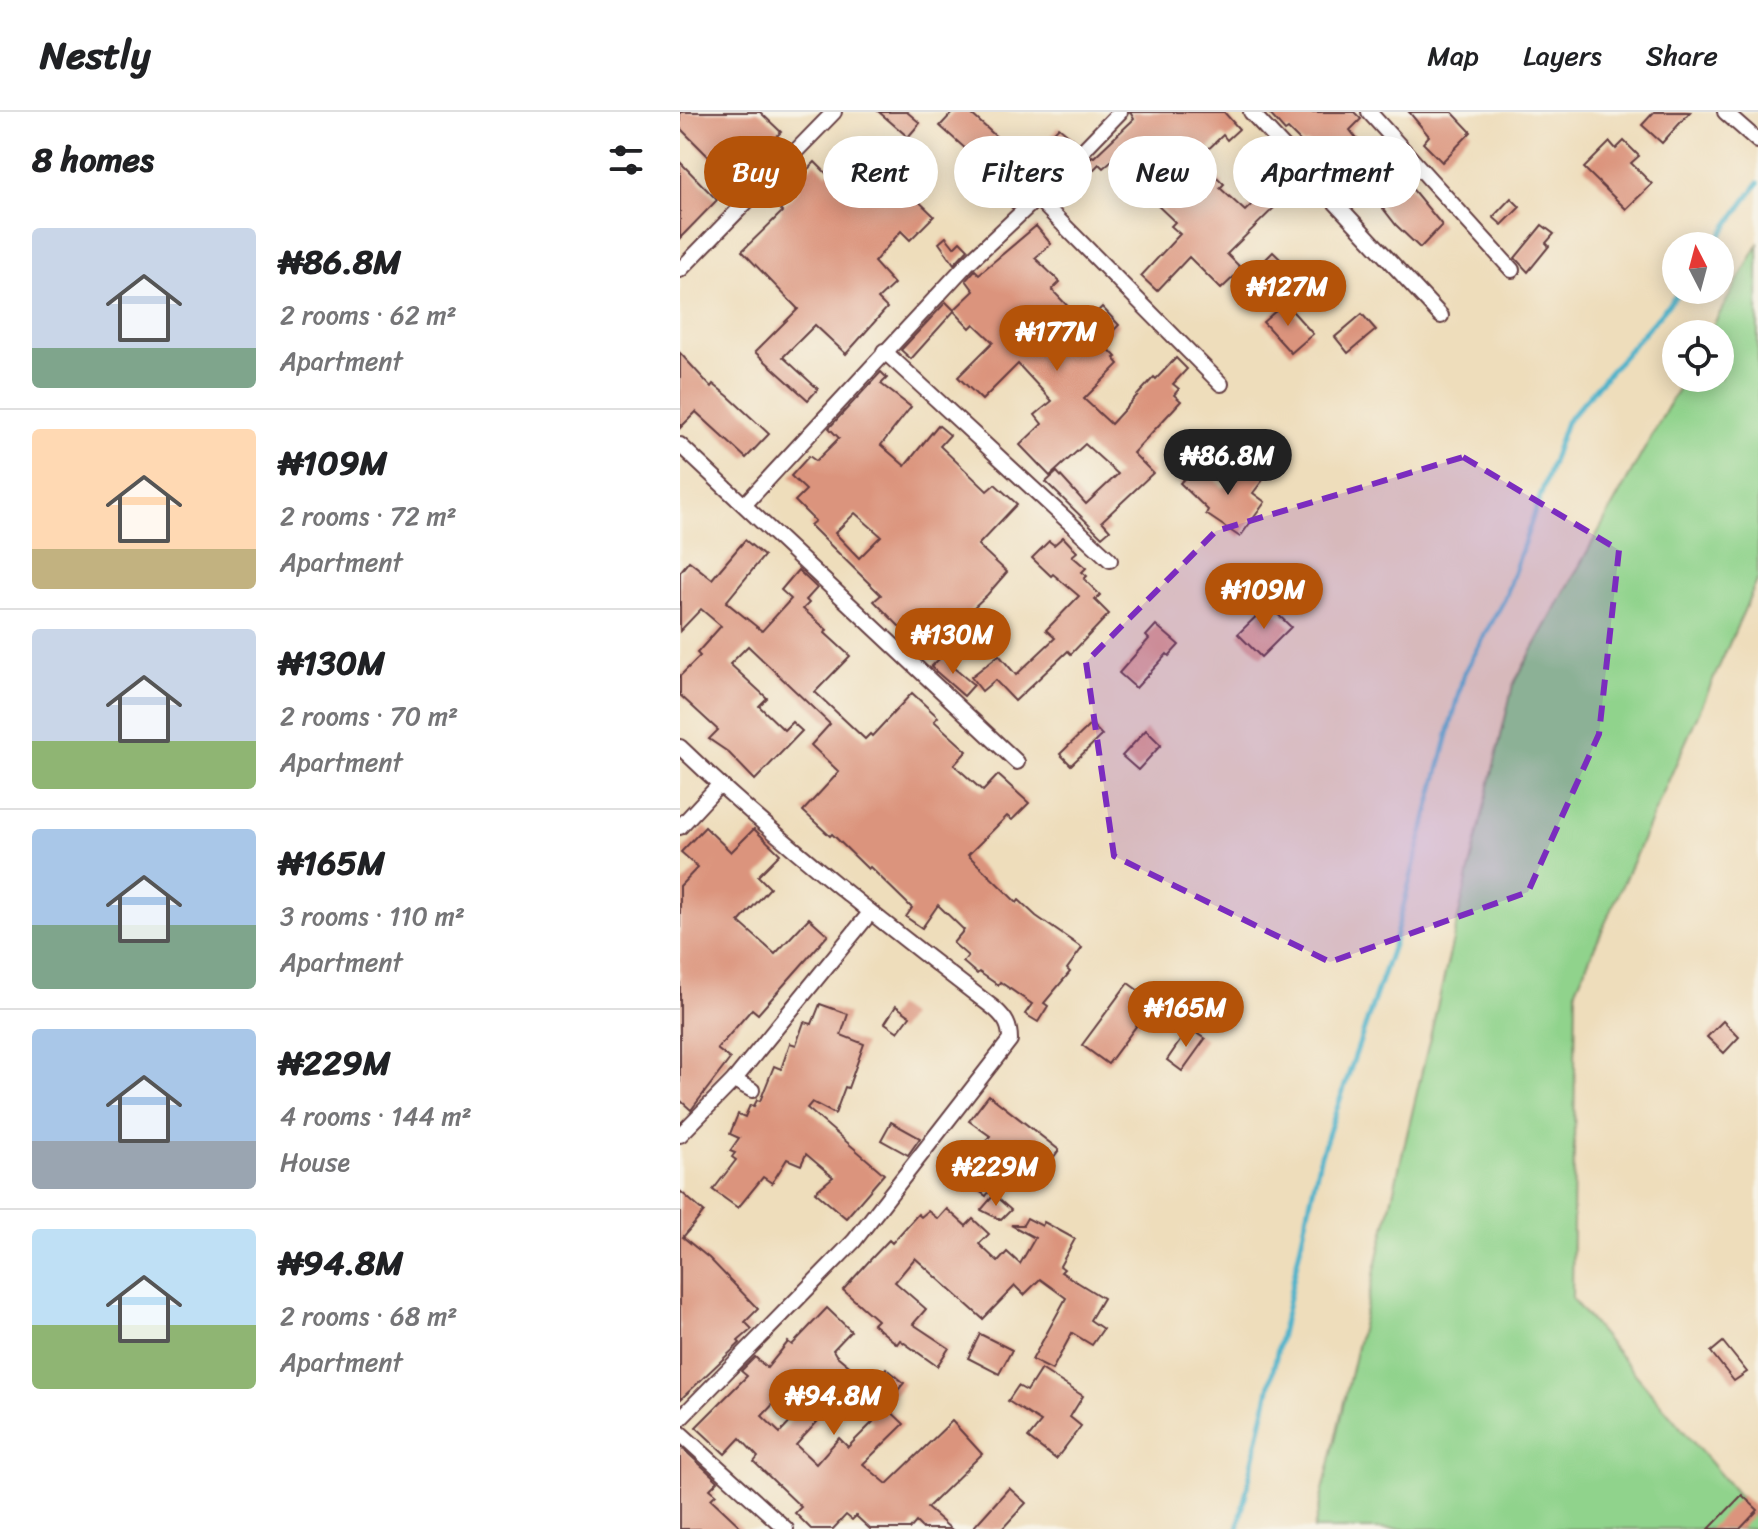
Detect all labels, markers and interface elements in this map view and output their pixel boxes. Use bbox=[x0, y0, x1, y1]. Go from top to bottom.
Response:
text: Nestly bbox=[40, 22, 151, 89]
text: Map bbox=[1427, 31, 1479, 80]
text: Layers bbox=[1523, 31, 1602, 80]
text: Share bbox=[1646, 31, 1718, 80]
text: 8 homes bbox=[32, 130, 154, 190]
chip: Buy bbox=[704, 136, 807, 208]
chip: Rent bbox=[823, 136, 938, 208]
chip: Filters bbox=[954, 136, 1092, 208]
chip: New bbox=[1108, 136, 1217, 208]
chip: Apartment bbox=[1233, 136, 1421, 208]
icon: filters bbox=[604, 138, 648, 182]
text: ₦86.8M bbox=[280, 232, 401, 292]
north arrow bbox=[1662, 232, 1734, 304]
map controls bbox=[1662, 232, 1734, 392]
icon: home bbox=[96, 260, 192, 356]
pin: ₦127M bbox=[1232, 260, 1344, 328]
text: ₦127M bbox=[1248, 263, 1328, 309]
text: 2 rooms · 62 m² bbox=[280, 292, 457, 338]
pin: ₦177M bbox=[1001, 305, 1113, 373]
text: ₦177M bbox=[1017, 308, 1097, 354]
button: locate bbox=[1662, 320, 1734, 392]
text: Apartment bbox=[280, 338, 403, 384]
pin: ₦86.8M bbox=[1163, 429, 1293, 497]
text: ₦86.8M bbox=[1182, 432, 1274, 478]
text: ₦109M bbox=[280, 433, 387, 493]
icon: home bbox=[96, 461, 192, 557]
text: 2 rooms · 72 m² bbox=[280, 493, 457, 539]
text: Apartment bbox=[280, 539, 403, 585]
pin: ₦109M bbox=[1208, 563, 1320, 631]
text: ₦109M bbox=[1223, 566, 1305, 612]
pin: ₦130M bbox=[897, 608, 1009, 676]
text: ₦130M bbox=[913, 611, 993, 657]
text: ₦130M bbox=[280, 633, 385, 693]
icon: home bbox=[96, 661, 192, 757]
text: 2 rooms · 70 m² bbox=[280, 693, 458, 739]
text: Apartment bbox=[280, 739, 403, 785]
text: ₦165M bbox=[280, 833, 385, 893]
icon: home bbox=[96, 861, 192, 957]
text: 3 rooms · 110 m² bbox=[280, 893, 465, 939]
text: Apartment bbox=[280, 939, 403, 985]
pin: ₦165M bbox=[1130, 981, 1242, 1049]
text: ₦165M bbox=[1146, 984, 1226, 1030]
text: ₦229M bbox=[280, 1033, 390, 1093]
icon: home bbox=[96, 1061, 192, 1157]
text: 4 rooms · 144 m² bbox=[280, 1093, 472, 1139]
text: House bbox=[280, 1139, 350, 1185]
pin: ₦229M bbox=[940, 1140, 1052, 1208]
text: ₦229M bbox=[954, 1143, 1038, 1189]
text: ₦94.8M bbox=[280, 1233, 403, 1293]
icon: home bbox=[96, 1261, 192, 1357]
text: 2 rooms · 68 m² bbox=[280, 1293, 457, 1339]
text: Apartment bbox=[280, 1339, 403, 1385]
pin: ₦94.8M bbox=[769, 1369, 899, 1437]
text: ₦94.8M bbox=[787, 1372, 881, 1418]

